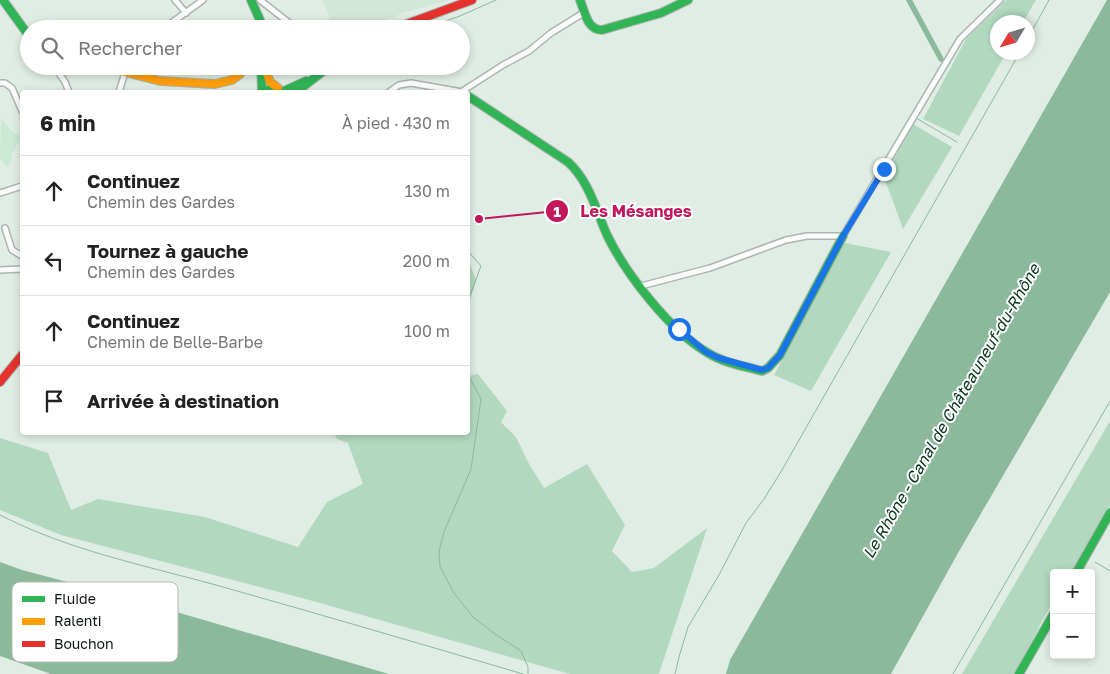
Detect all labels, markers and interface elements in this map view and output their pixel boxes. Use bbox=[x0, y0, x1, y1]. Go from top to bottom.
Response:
north arrow bbox=[990, 15, 1035, 60]
search box bbox=[20, 20, 470, 75]
icon: search bbox=[38, 34, 66, 62]
text: Rechercher bbox=[78, 36, 183, 59]
text: 6 min bbox=[40, 110, 95, 136]
text: À pied · 430 m bbox=[342, 113, 450, 133]
route end bbox=[873, 158, 896, 181]
text: Continuez bbox=[87, 169, 180, 192]
icon: ahead bbox=[40, 177, 68, 205]
text: 130 m bbox=[405, 181, 450, 201]
text: Chemin des Gardes bbox=[87, 192, 235, 212]
callout: Les Mésanges bbox=[545, 196, 701, 227]
text: Les Mésanges bbox=[580, 201, 692, 221]
text: 1 bbox=[553, 202, 561, 220]
text: Tournez à gauche bbox=[87, 239, 248, 262]
icon: left bbox=[40, 247, 68, 275]
text: 200 m bbox=[403, 251, 450, 271]
water label: Le Rhône - Canal de Châteauneuf-du-Rhône bbox=[858, 259, 1045, 562]
text: Chemin des Gardes bbox=[87, 262, 235, 282]
text: Continuez bbox=[87, 309, 180, 332]
icon: ahead bbox=[40, 317, 68, 345]
route start bbox=[668, 318, 691, 341]
text: 100 m bbox=[404, 321, 450, 341]
text: Chemin de Belle-Barbe bbox=[87, 332, 263, 352]
icon: arrive bbox=[40, 387, 68, 415]
text: Arrivée à destination bbox=[87, 389, 279, 412]
map controls bbox=[1050, 569, 1095, 659]
button: + bbox=[1050, 569, 1095, 614]
legend bbox=[12, 582, 178, 662]
text: Fluide bbox=[54, 590, 96, 607]
text: Ralenti bbox=[54, 612, 102, 629]
button: − bbox=[1050, 614, 1095, 659]
text: Bouchon bbox=[54, 635, 114, 652]

